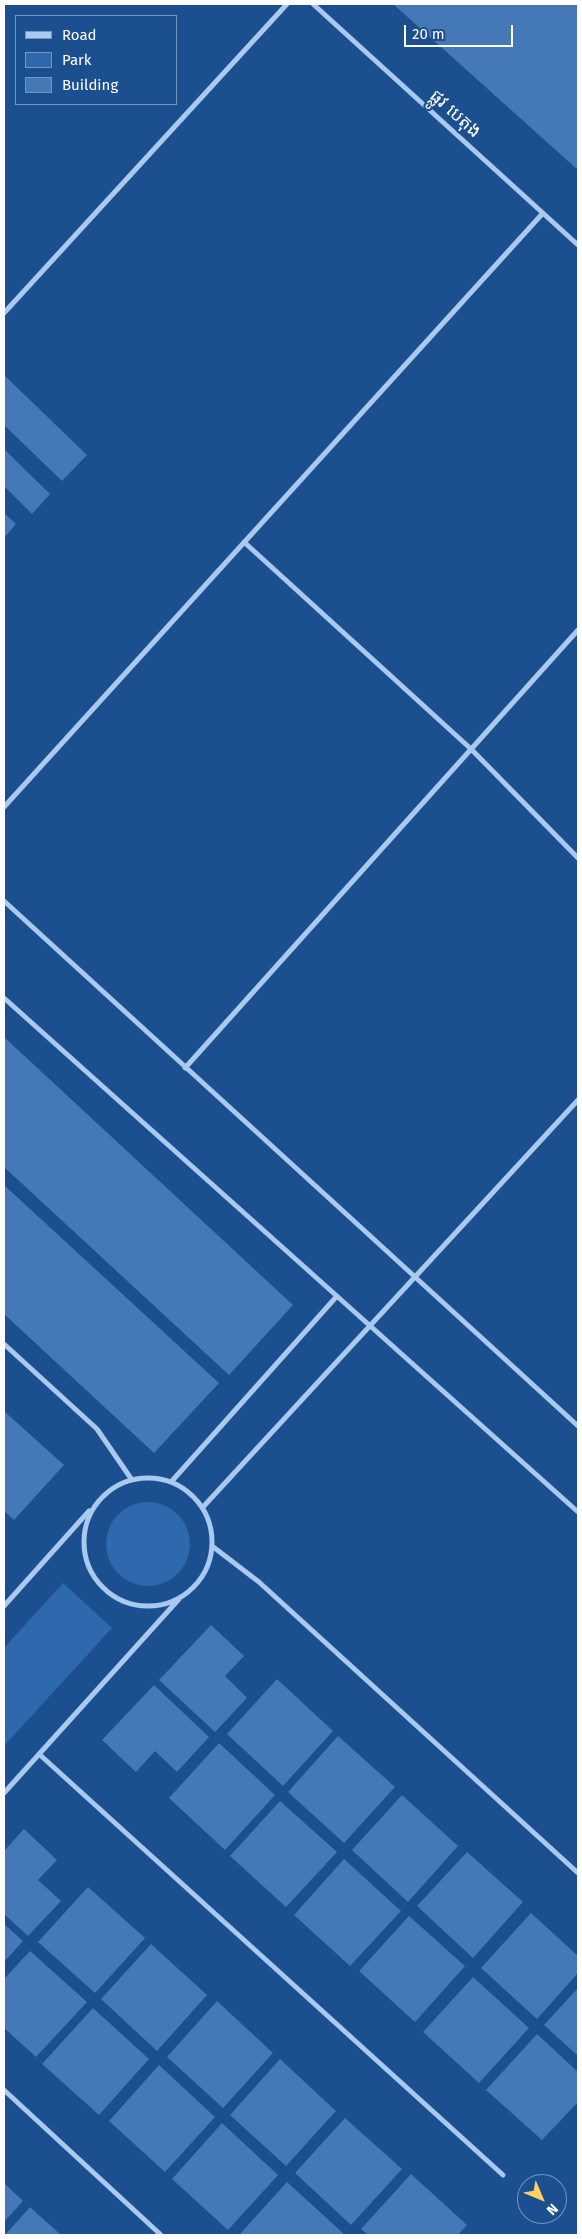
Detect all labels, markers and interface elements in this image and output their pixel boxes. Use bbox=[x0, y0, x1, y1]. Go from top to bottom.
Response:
legend bbox=[15, 15, 178, 105]
scale bar bbox=[407, 15, 516, 47]
text: 20 m bbox=[412, 25, 445, 43]
text: Road bbox=[62, 26, 97, 44]
text: Park bbox=[62, 51, 92, 69]
text: Building bbox=[62, 76, 118, 94]
street label: ផ្លូវ បេតុង bbox=[425, 85, 485, 143]
north arrow bbox=[517, 2174, 567, 2224]
text: N bbox=[543, 2200, 562, 2219]

